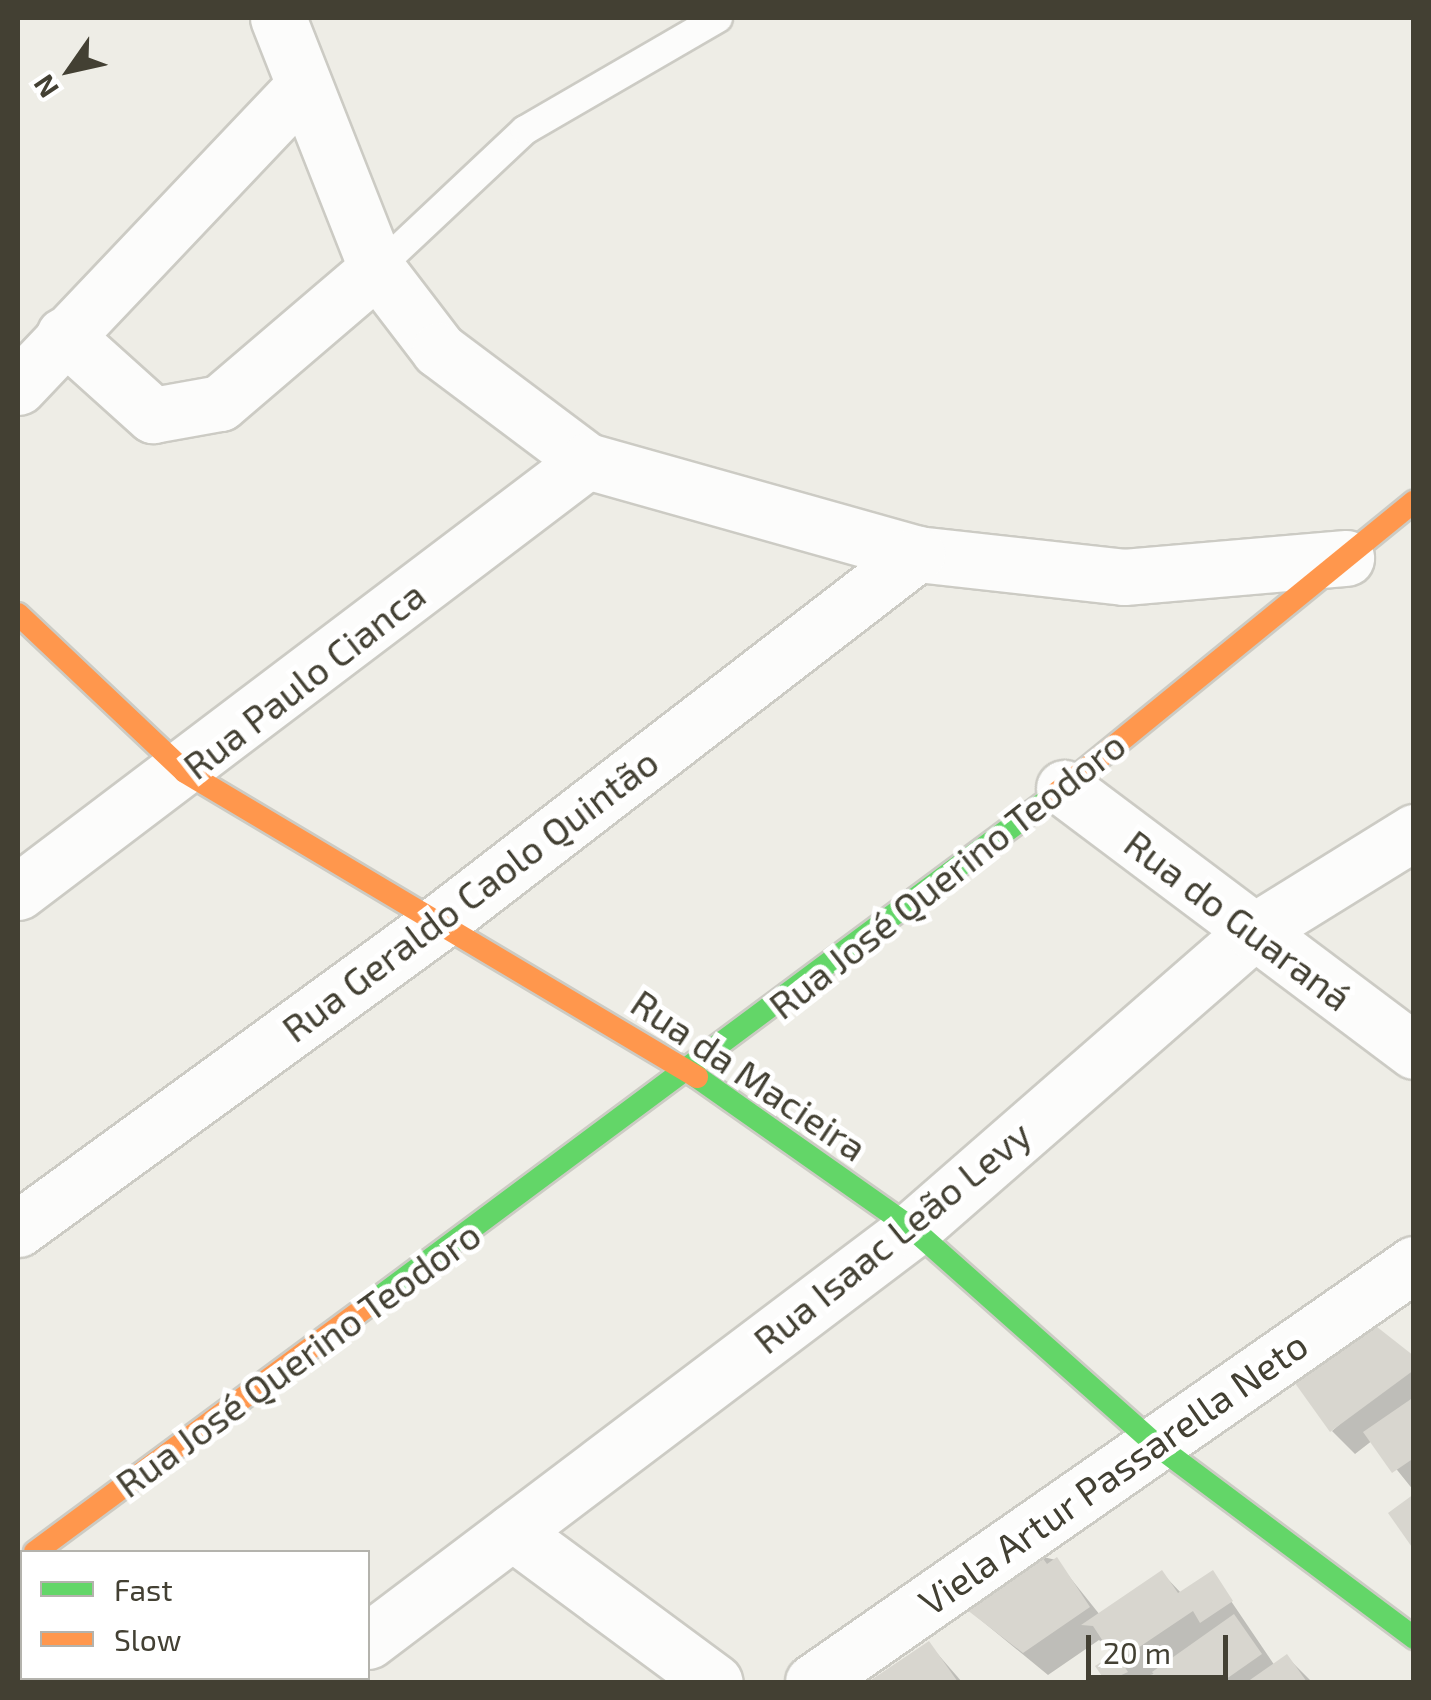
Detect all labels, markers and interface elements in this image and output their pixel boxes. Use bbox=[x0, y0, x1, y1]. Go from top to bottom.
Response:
north arrow bbox=[20, 20, 120, 120]
text: N bbox=[25, 69, 65, 105]
street label: Rua Paulo Cianca bbox=[174, 572, 434, 788]
street label: Rua José Querino Teodoro bbox=[759, 721, 1135, 1029]
street label: Rua Geraldo Caolo Quintão bbox=[273, 739, 667, 1051]
street label: Rua do Guaraná bbox=[1116, 820, 1360, 1020]
street label: Rua da Macieira bbox=[623, 980, 875, 1170]
street label: Rua Isaac Leão Levy bbox=[744, 1111, 1040, 1363]
street label: Rua José Querino Teodoro bbox=[106, 1211, 490, 1507]
street label: Viela Artur Passarella Neto bbox=[909, 1321, 1317, 1625]
legend bbox=[20, 1550, 370, 1680]
text: Fast bbox=[114, 1571, 173, 1607]
scale bar bbox=[1091, 1615, 1234, 1677]
text: Slow bbox=[114, 1621, 181, 1657]
text: 20 m bbox=[1103, 1634, 1171, 1670]

